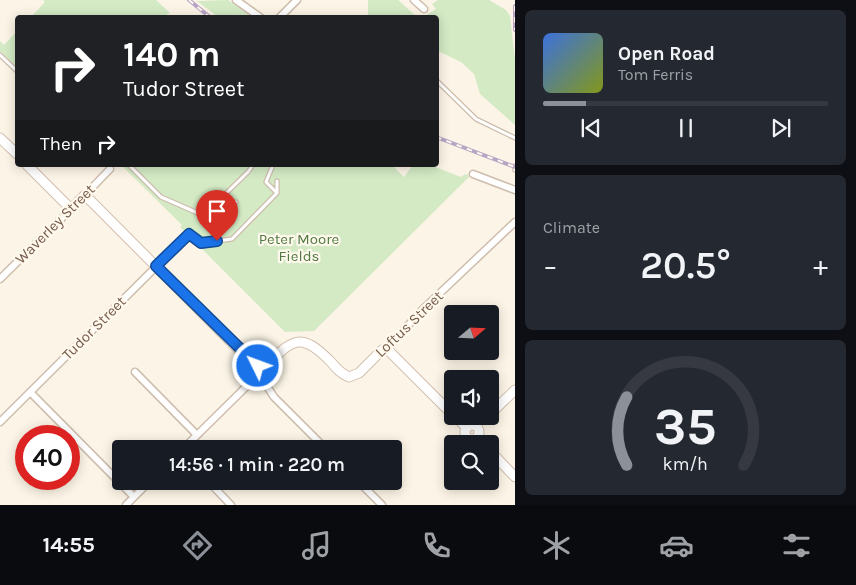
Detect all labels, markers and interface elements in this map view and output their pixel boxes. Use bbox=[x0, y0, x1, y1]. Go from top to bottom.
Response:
text: 140 m bbox=[123, 34, 221, 75]
icon: right bbox=[40, 35, 105, 100]
text: Open Road bbox=[618, 43, 715, 65]
text: Tom Ferris bbox=[618, 65, 693, 84]
text: Tudor Street bbox=[123, 76, 244, 102]
icon: previous bbox=[577, 114, 605, 142]
icon: pause bbox=[672, 114, 700, 142]
icon: next bbox=[767, 114, 795, 142]
icon: right bbox=[92, 130, 120, 158]
text: Then bbox=[40, 133, 82, 155]
street label: Waverley Street bbox=[11, 180, 99, 268]
pin bbox=[196, 190, 238, 241]
icon: arrive bbox=[203, 197, 231, 225]
text: Climate bbox=[543, 218, 600, 237]
park label: Peter Moore Fields bbox=[259, 230, 339, 265]
text: 20.5° bbox=[640, 243, 731, 288]
text: − bbox=[543, 249, 558, 282]
text: + bbox=[813, 249, 828, 282]
street label: Loftus Street bbox=[371, 287, 447, 361]
street label: Tudor Street bbox=[58, 292, 130, 364]
north arrow bbox=[444, 305, 499, 360]
map controls bbox=[444, 305, 499, 490]
position arrow bbox=[231, 339, 283, 391]
button: sound bbox=[444, 370, 499, 425]
text: 35 bbox=[654, 396, 717, 457]
speed limit sign: 40 bbox=[15, 425, 80, 490]
button: search bbox=[444, 435, 499, 490]
text: 14:56 · 1 min · 220 m bbox=[169, 454, 345, 476]
text: km/h bbox=[663, 454, 708, 475]
icon: directions bbox=[180, 528, 215, 563]
icon: music bbox=[299, 528, 334, 563]
icon: phone bbox=[419, 528, 454, 563]
icon: climate bbox=[539, 528, 574, 563]
icon: car bbox=[659, 528, 694, 563]
icon: filters bbox=[779, 528, 814, 563]
text: 14:55 bbox=[42, 532, 95, 558]

